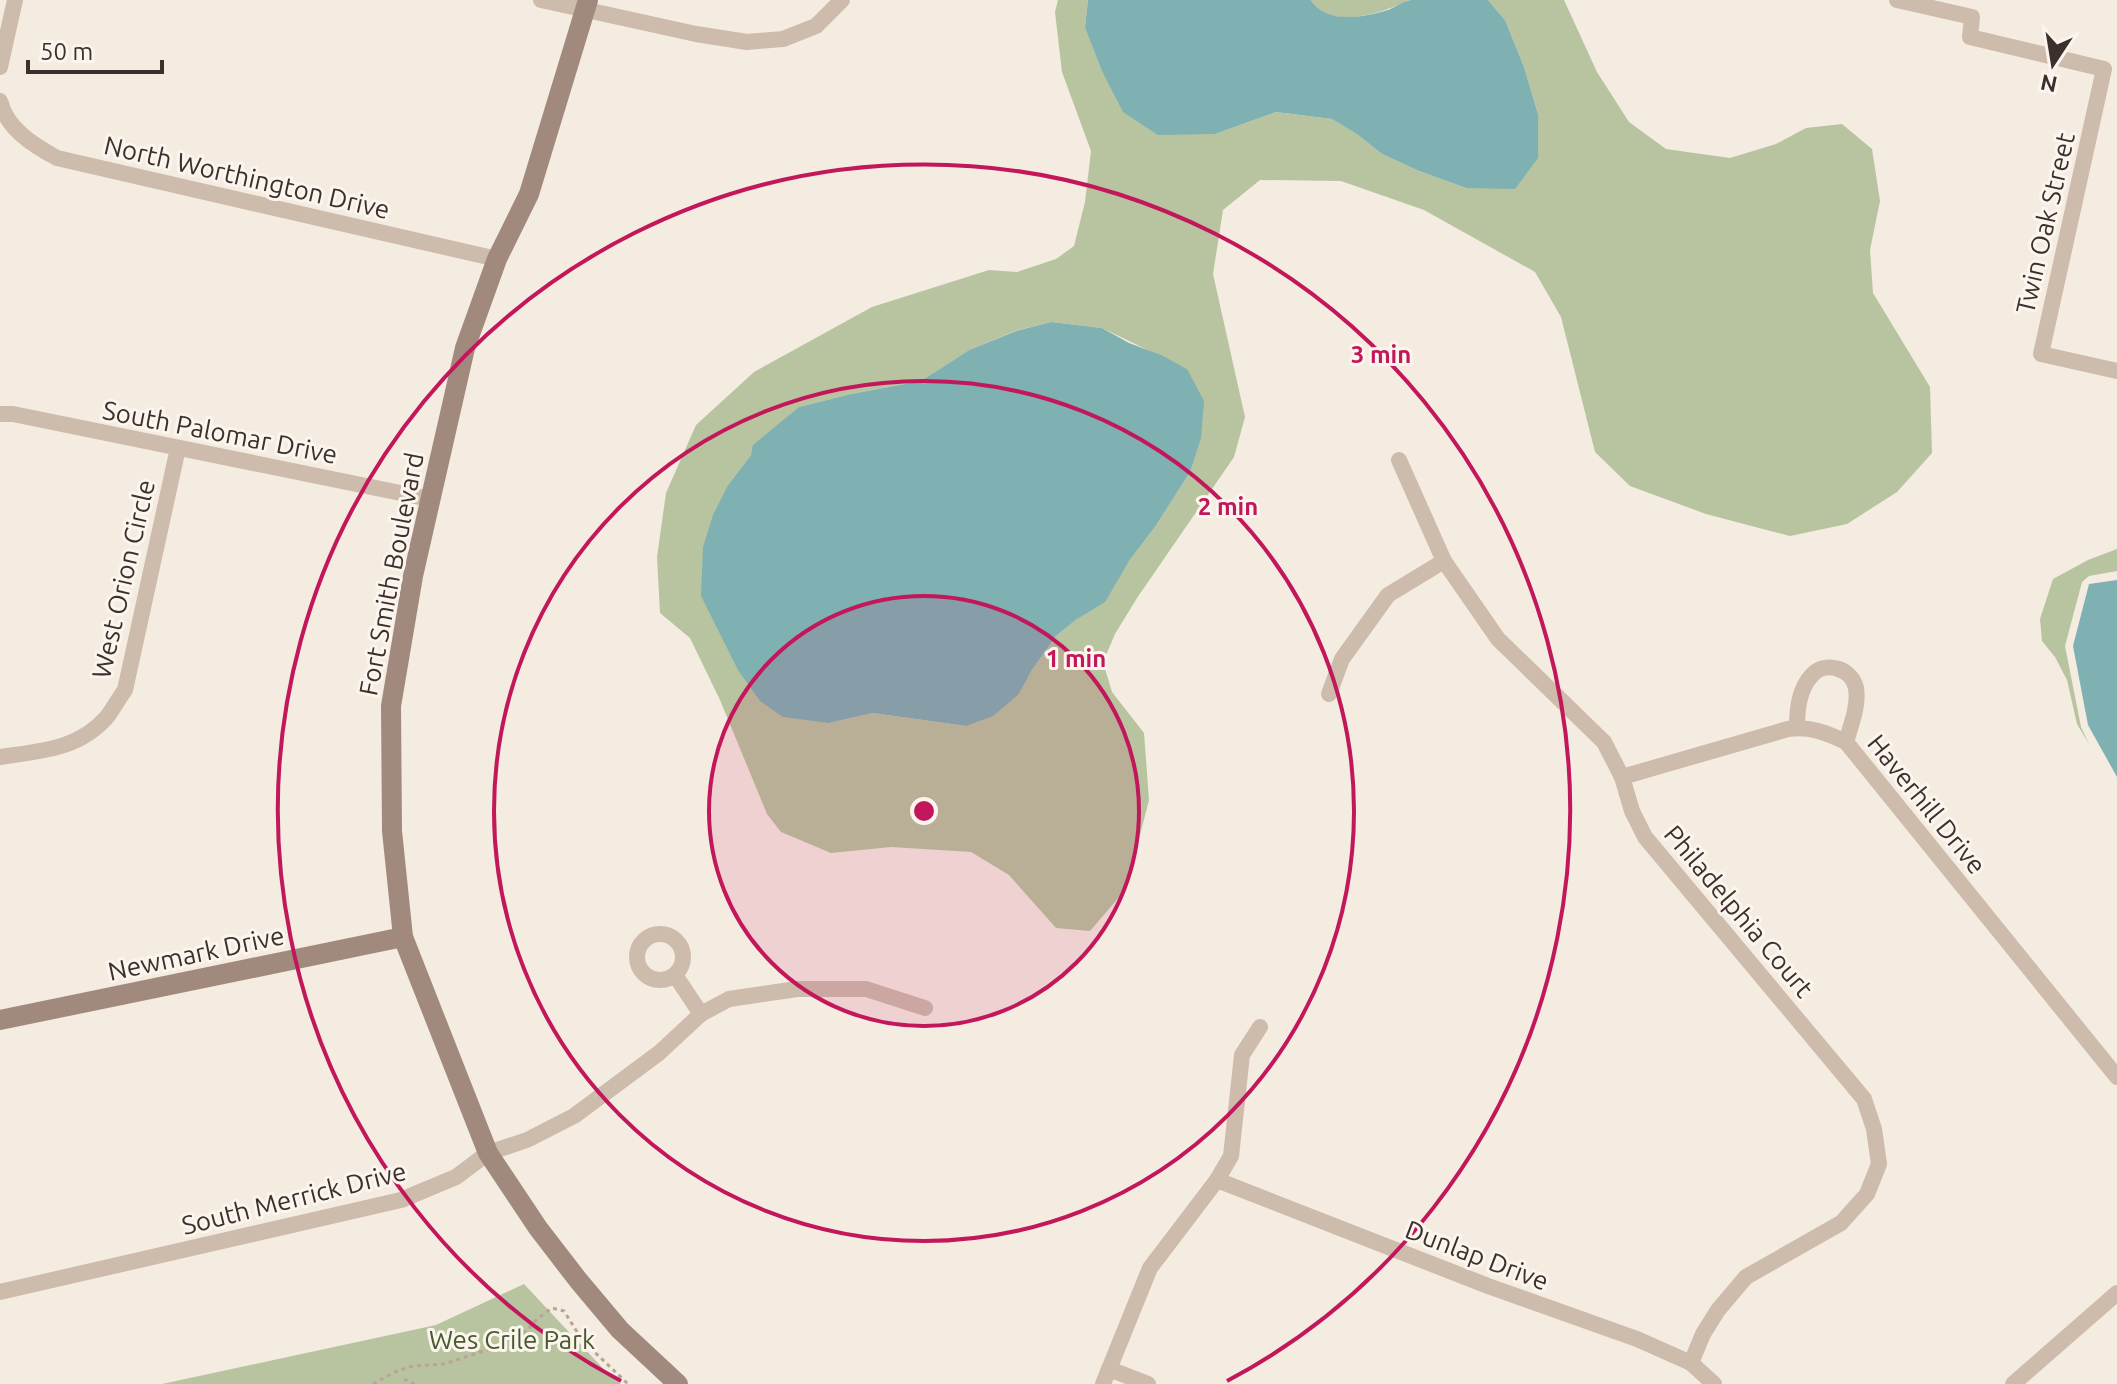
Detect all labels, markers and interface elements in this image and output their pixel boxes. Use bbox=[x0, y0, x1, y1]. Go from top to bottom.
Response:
scale bar bbox=[28, 24, 162, 74]
north arrow bbox=[2013, 24, 2093, 104]
text: 50 m bbox=[40, 38, 93, 65]
text: N bbox=[2038, 70, 2059, 98]
street label: North Worthington Drive bbox=[101, 130, 393, 224]
street label: Twin Oak Street bbox=[2010, 130, 2080, 316]
text: 3 min bbox=[1351, 341, 1411, 368]
street label: South Palomar Drive bbox=[100, 395, 340, 469]
street label: Fort Smith Boulevard bbox=[353, 450, 429, 698]
street label: West Orion Circle bbox=[86, 477, 160, 681]
text: 2 min bbox=[1198, 493, 1258, 520]
text: 1 min bbox=[1046, 645, 1106, 672]
street label: Haverhill Drive bbox=[1862, 729, 1992, 879]
centre of rings bbox=[910, 797, 938, 825]
street label: Philadelphia Court bbox=[1659, 819, 1819, 1003]
street label: Newmark Drive bbox=[105, 920, 287, 986]
street label: South Merrick Drive bbox=[179, 1156, 409, 1240]
street label: Dunlap Drive bbox=[1401, 1214, 1553, 1296]
park label: Wes Crile Park bbox=[429, 1325, 595, 1354]

